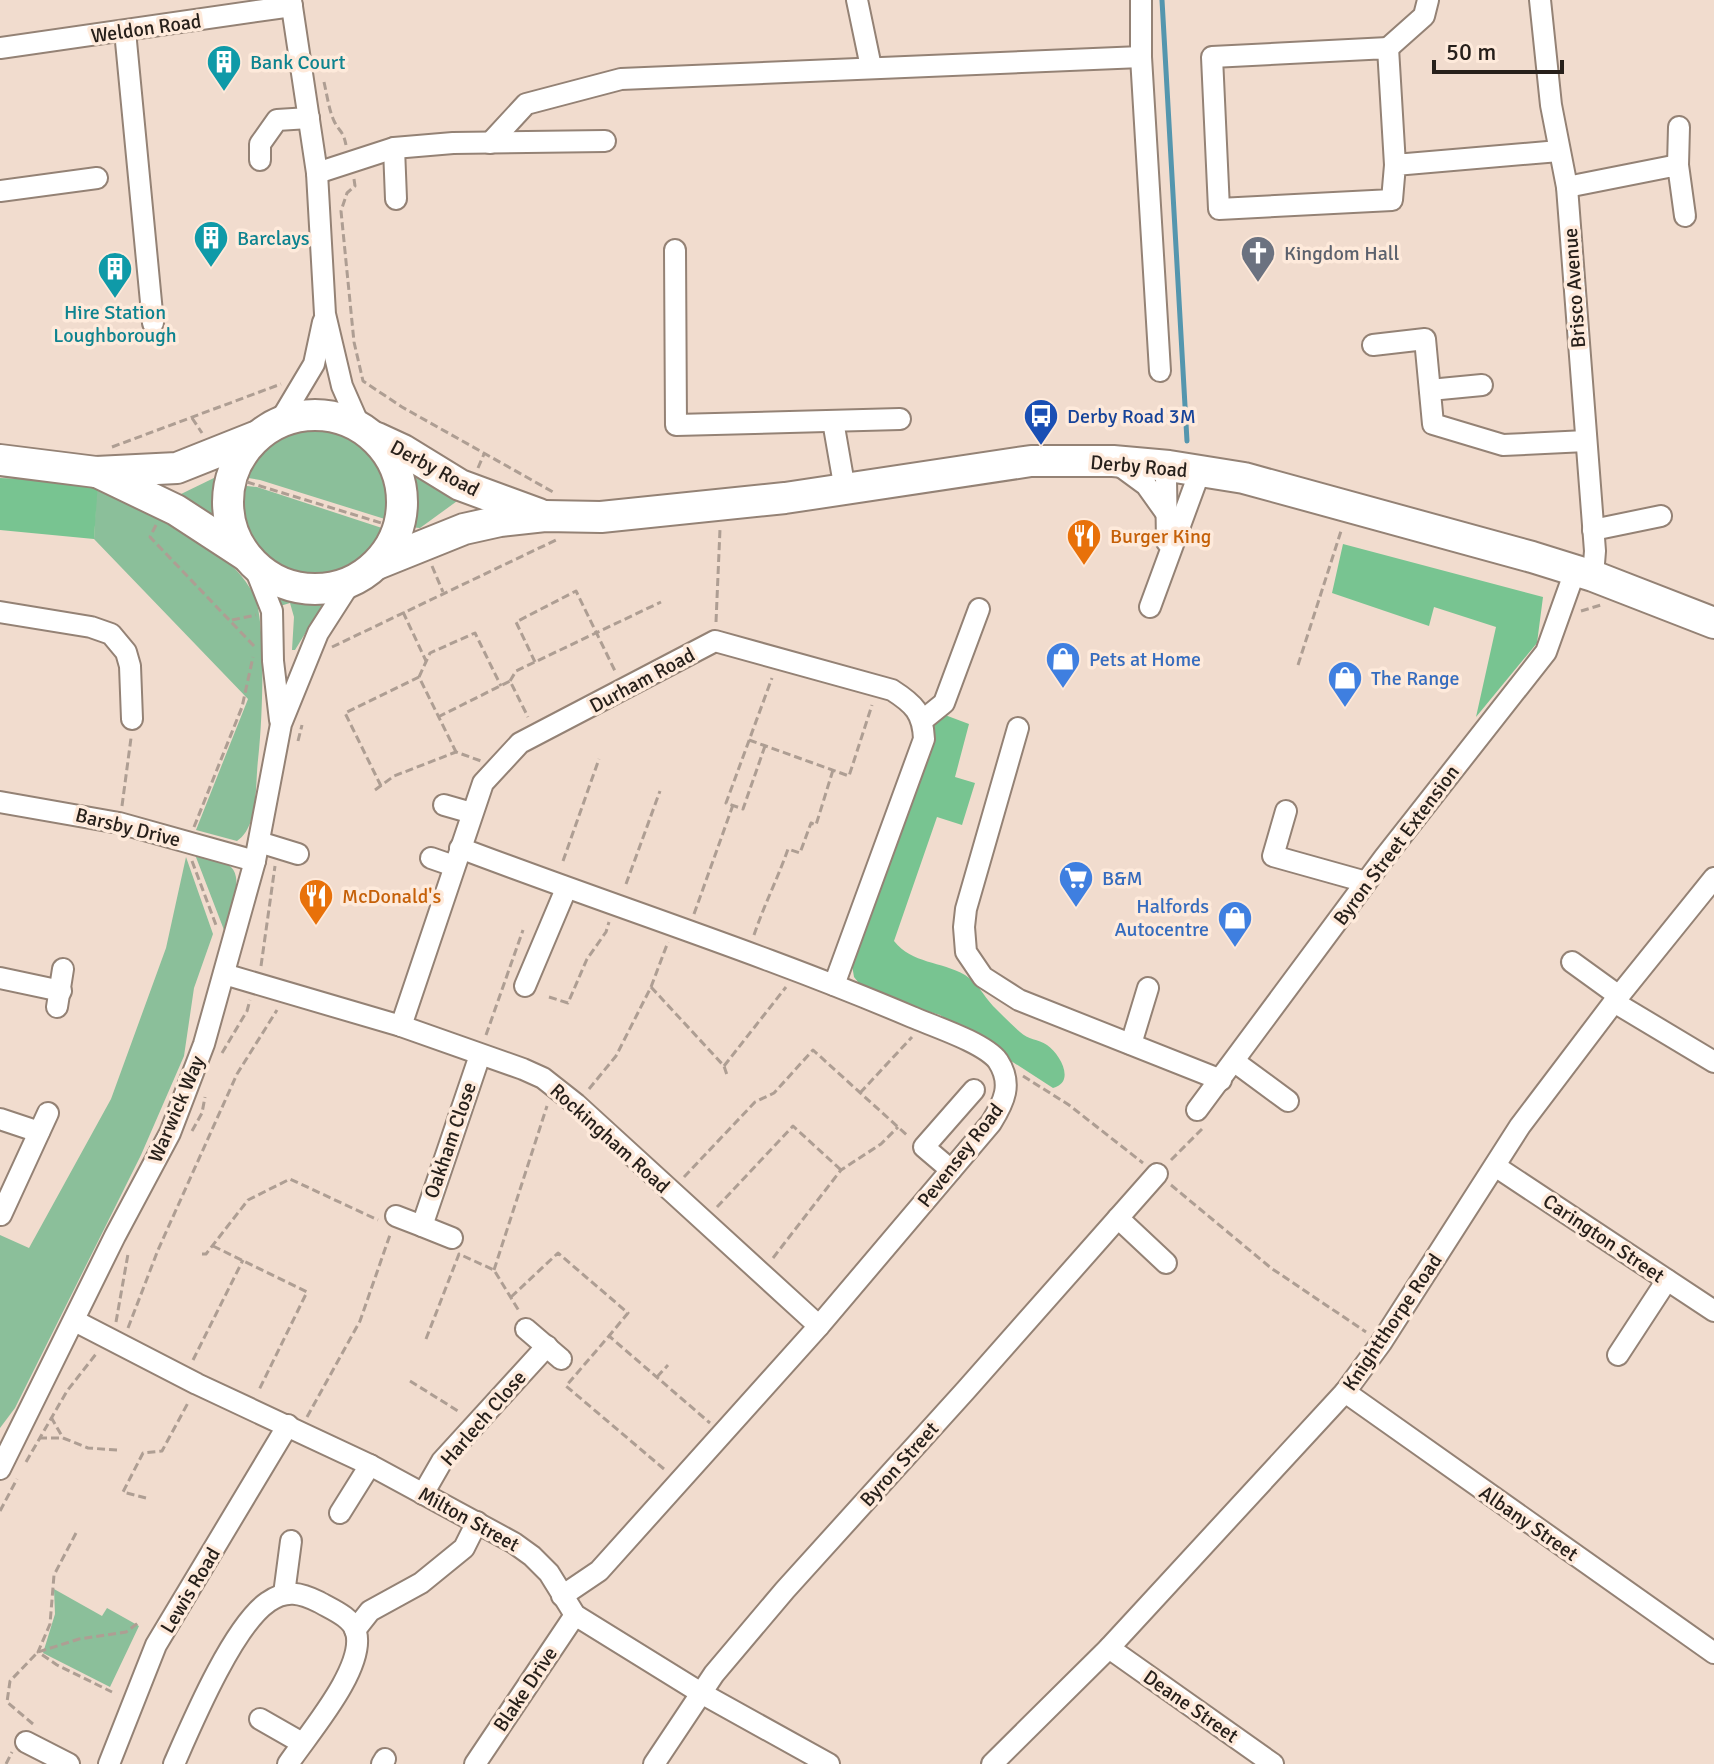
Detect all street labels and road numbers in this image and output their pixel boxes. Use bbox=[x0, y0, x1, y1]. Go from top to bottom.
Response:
street label: Weldon Road bbox=[89, 8, 203, 49]
street label: Brisco Avenue bbox=[1558, 227, 1591, 349]
street label: Derby Road bbox=[386, 435, 484, 502]
street label: Derby Road bbox=[1089, 450, 1189, 483]
street label: Durham Road bbox=[585, 642, 699, 719]
street label: Byron Street Extension bbox=[1328, 760, 1465, 930]
street label: Barsby Drive bbox=[73, 802, 183, 853]
street label: Warwick Way bbox=[143, 1051, 210, 1166]
street label: Rockingham Road bbox=[545, 1078, 675, 1199]
street label: Oakham Close bbox=[419, 1079, 482, 1202]
street label: Pevensey Road bbox=[912, 1098, 1009, 1212]
street label: Carington Street bbox=[1538, 1189, 1669, 1288]
street label: Knightthorpe Road bbox=[1337, 1249, 1448, 1396]
street label: Harlech Close bbox=[435, 1365, 532, 1471]
street label: Byron Street bbox=[855, 1417, 944, 1512]
street label: Albany Street bbox=[1474, 1480, 1583, 1567]
street label: Milton Street bbox=[414, 1481, 524, 1557]
street label: Lewis Road bbox=[155, 1543, 226, 1638]
street label: Blake Drive bbox=[488, 1642, 563, 1736]
street label: Deane Street bbox=[1138, 1664, 1243, 1748]

